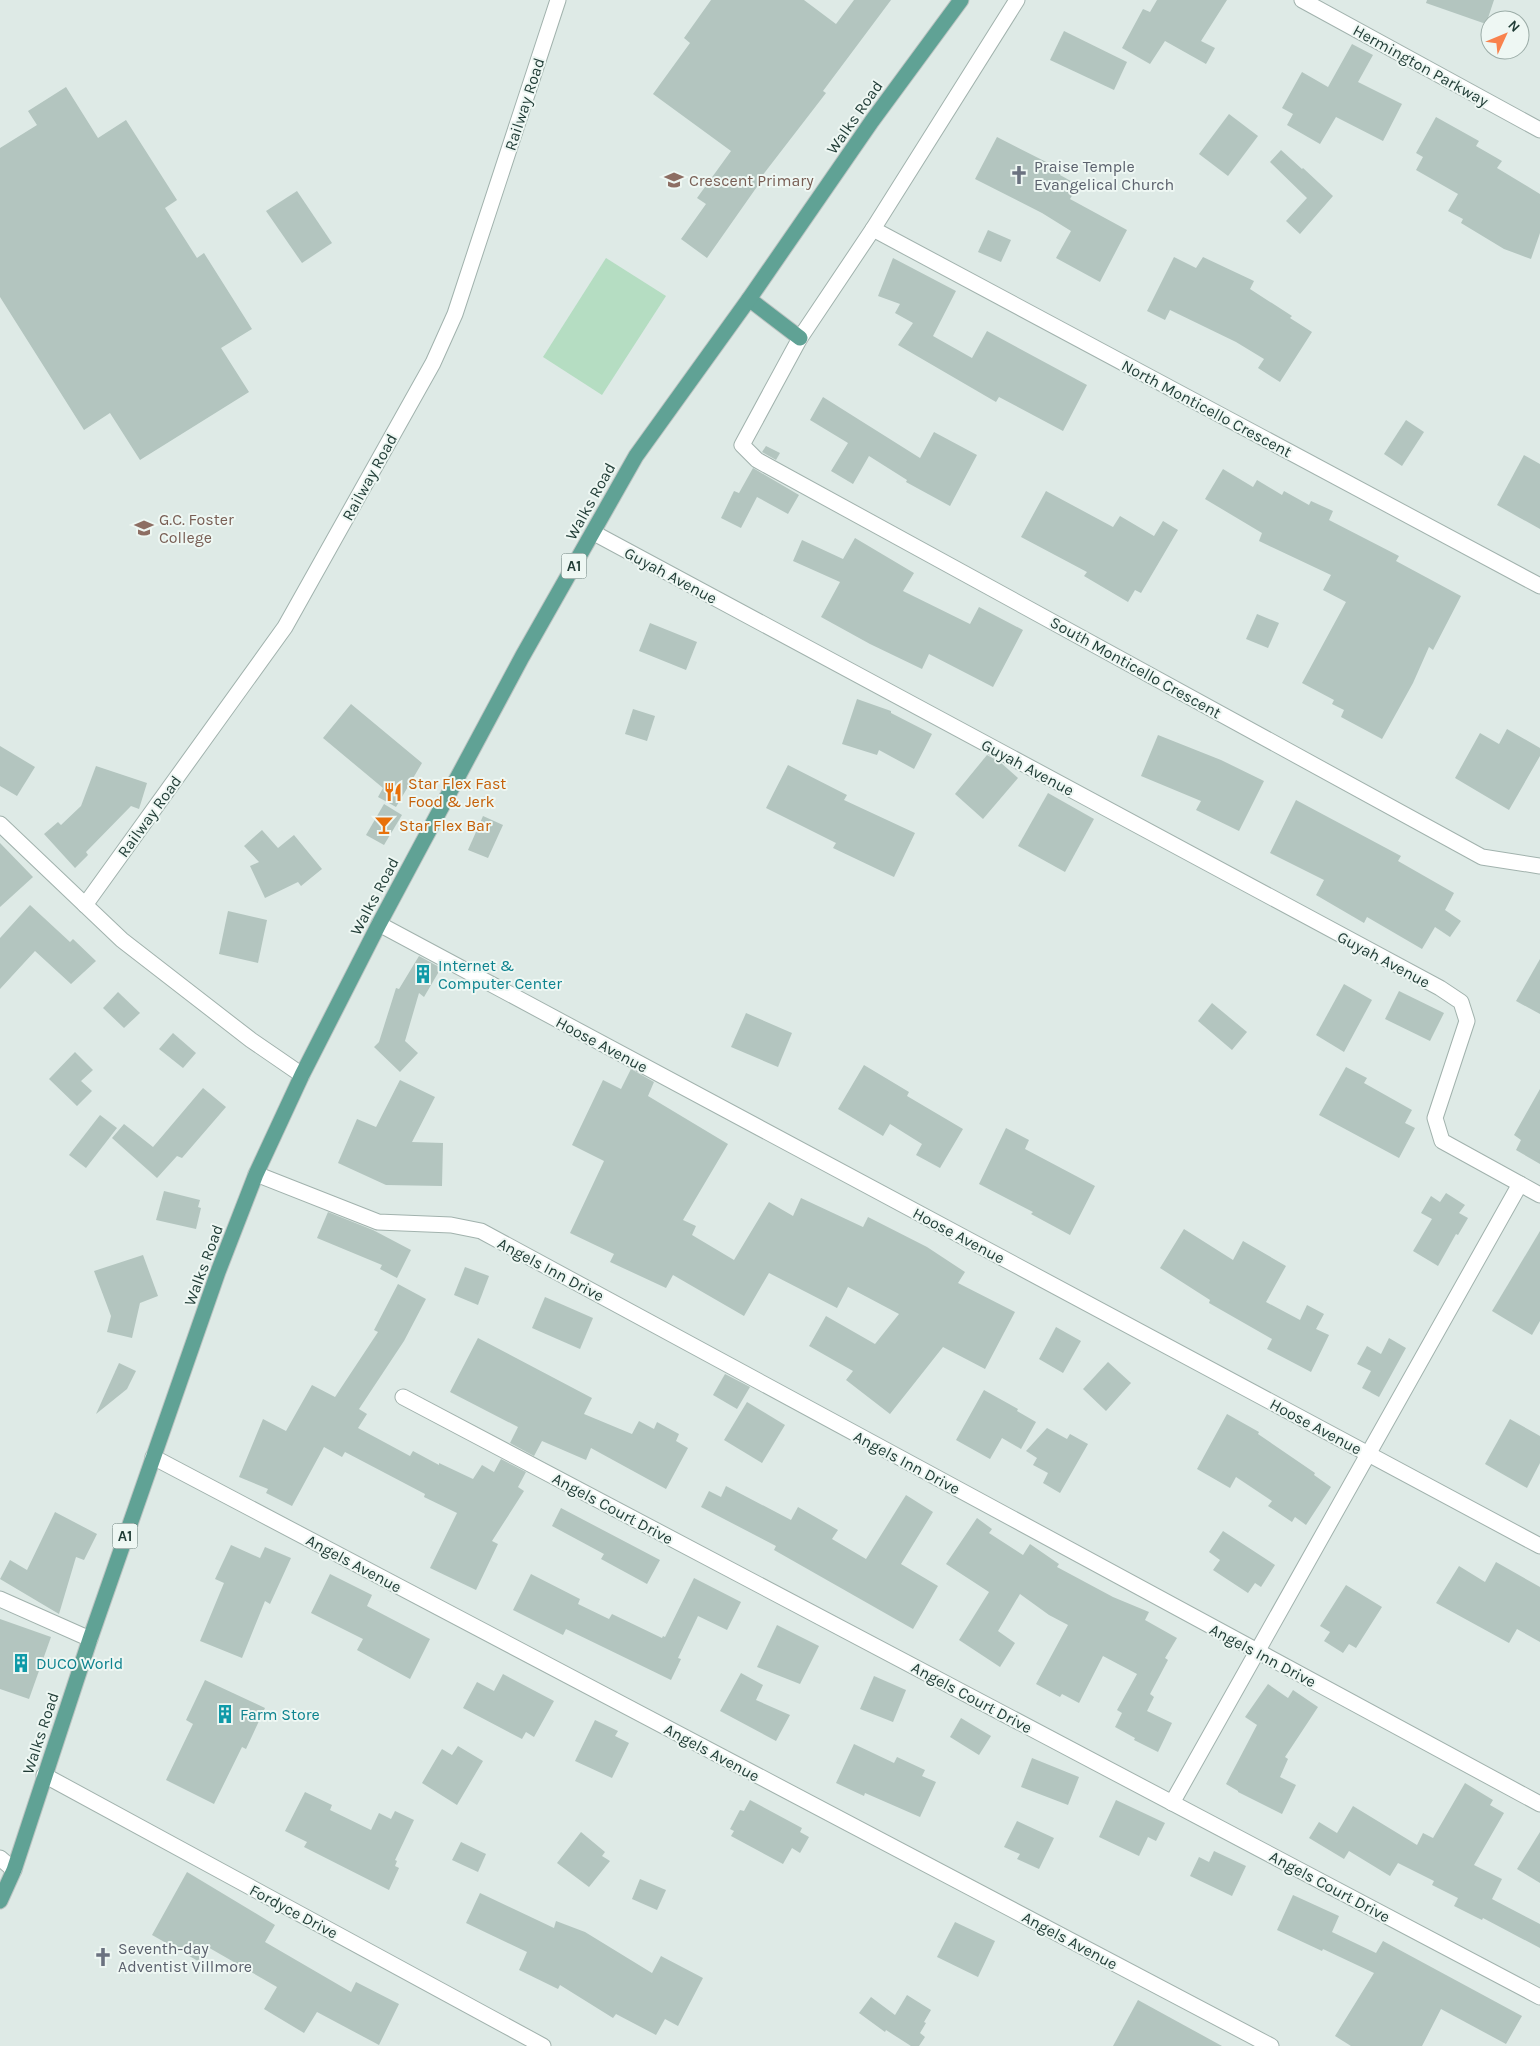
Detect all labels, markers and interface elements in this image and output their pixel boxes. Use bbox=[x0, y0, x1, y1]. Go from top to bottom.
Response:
north arrow bbox=[1480, 10, 1530, 60]
text: N bbox=[1504, 17, 1524, 36]
street label: Hermington Parkway bbox=[1350, 20, 1492, 111]
street label: Railway Road bbox=[501, 55, 548, 153]
street label: Walks Road bbox=[822, 77, 887, 158]
place label: Praise Temple Evangelical Church bbox=[1034, 157, 1174, 194]
church icon: Praise Temple Evangelical Church bbox=[1008, 164, 1030, 186]
school or university icon: Crescent Primary bbox=[663, 169, 685, 191]
place label: Crescent Primary bbox=[689, 171, 814, 190]
street label: North Monticello Crescent bbox=[1118, 355, 1295, 461]
street label: Railway Road bbox=[338, 431, 401, 524]
street label: Walks Road bbox=[561, 459, 619, 543]
place label: G.C. Foster College bbox=[159, 510, 234, 547]
school or university icon: G.C. Foster College bbox=[133, 517, 155, 539]
street label: Guyah Avenue bbox=[621, 543, 720, 608]
road number: A1 bbox=[562, 554, 586, 578]
street label: South Monticello Crescent bbox=[1047, 612, 1225, 722]
street label: Guyah Avenue bbox=[978, 735, 1077, 800]
street label: Railway Road bbox=[113, 772, 185, 861]
place label: Star Flex Fast Food & Jerk bbox=[408, 774, 506, 811]
restaurant icon: Star Flex Fast Food & Jerk bbox=[382, 781, 404, 803]
bar icon: Star Flex Bar bbox=[373, 814, 395, 836]
place label: Star Flex Bar bbox=[399, 816, 491, 835]
street label: Walks Road bbox=[346, 854, 403, 938]
street label: Guyah Avenue bbox=[1334, 927, 1433, 992]
place label: Internet & Computer Center bbox=[438, 956, 562, 993]
building icon: Internet & Computer Center bbox=[412, 963, 434, 985]
street label: Hoose Avenue bbox=[553, 1012, 651, 1077]
street label: Hoose Avenue bbox=[910, 1203, 1008, 1268]
street label: Walks Road bbox=[180, 1222, 227, 1308]
street label: Angels Inn Drive bbox=[494, 1233, 607, 1305]
street label: Hoose Avenue bbox=[1267, 1394, 1365, 1459]
street label: Angels Inn Drive bbox=[850, 1426, 963, 1498]
street label: Angels Court Drive bbox=[549, 1469, 676, 1548]
road number: A1 bbox=[112, 1524, 138, 1548]
street label: Angels Avenue bbox=[303, 1530, 405, 1597]
street label: Angels Inn Drive bbox=[1206, 1619, 1319, 1691]
building icon: DUCO World bbox=[10, 1652, 32, 1674]
place label: DUCO World bbox=[36, 1654, 123, 1673]
street label: Angels Court Drive bbox=[908, 1658, 1035, 1737]
street label: Walks Road bbox=[18, 1690, 63, 1777]
building icon: Farm Store bbox=[214, 1703, 236, 1725]
place label: Farm Store bbox=[240, 1705, 320, 1724]
street label: Angels Avenue bbox=[661, 1719, 763, 1786]
street label: Angels Court Drive bbox=[1266, 1847, 1393, 1926]
street label: Fordyce Drive bbox=[246, 1880, 341, 1943]
street label: Angels Avenue bbox=[1019, 1907, 1121, 1974]
place label: Seventh-day Adventist Villmore bbox=[118, 1939, 252, 1976]
church icon: Seventh-day Adventist Villmore bbox=[92, 1946, 114, 1968]

